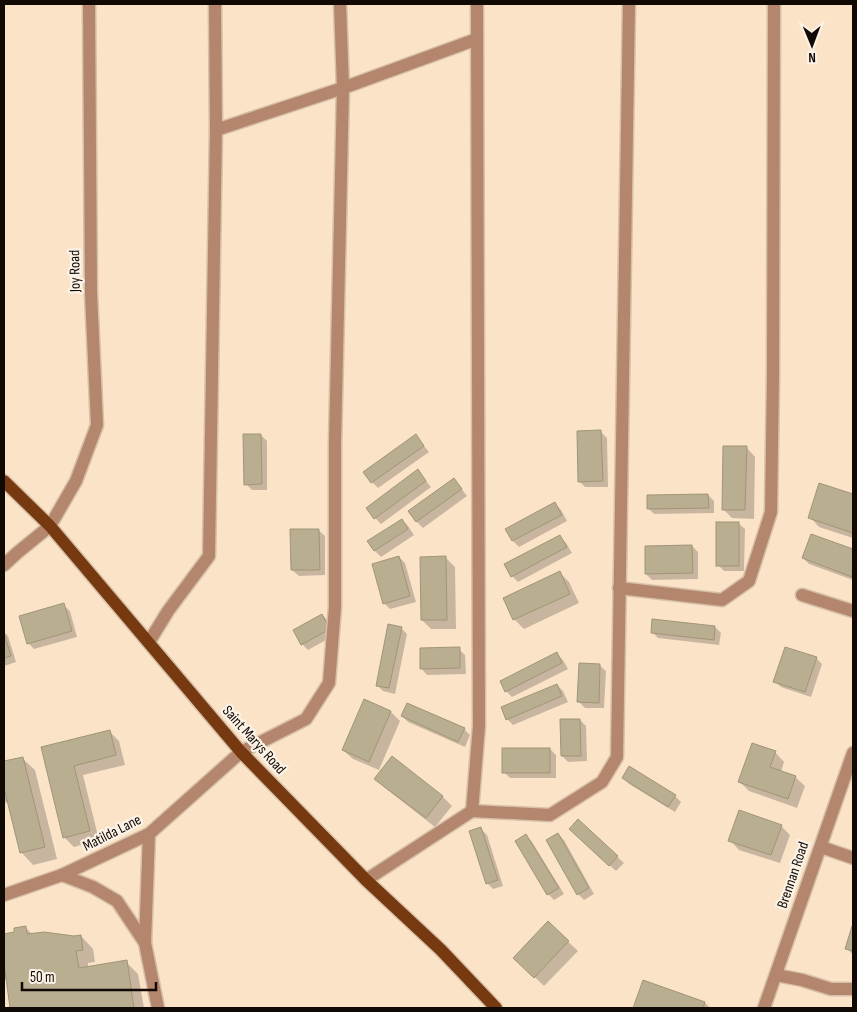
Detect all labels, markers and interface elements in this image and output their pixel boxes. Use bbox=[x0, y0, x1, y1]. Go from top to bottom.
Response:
north arrow bbox=[787, 20, 837, 70]
text: N bbox=[808, 49, 816, 66]
street label: Joy Road bbox=[65, 250, 85, 293]
street label: Saint Marys Road bbox=[218, 702, 290, 778]
street label: Matilda Lane bbox=[80, 810, 144, 856]
street label: Brennan Road bbox=[773, 839, 813, 911]
scale bar bbox=[22, 960, 156, 992]
text: 50 m bbox=[30, 968, 55, 987]

